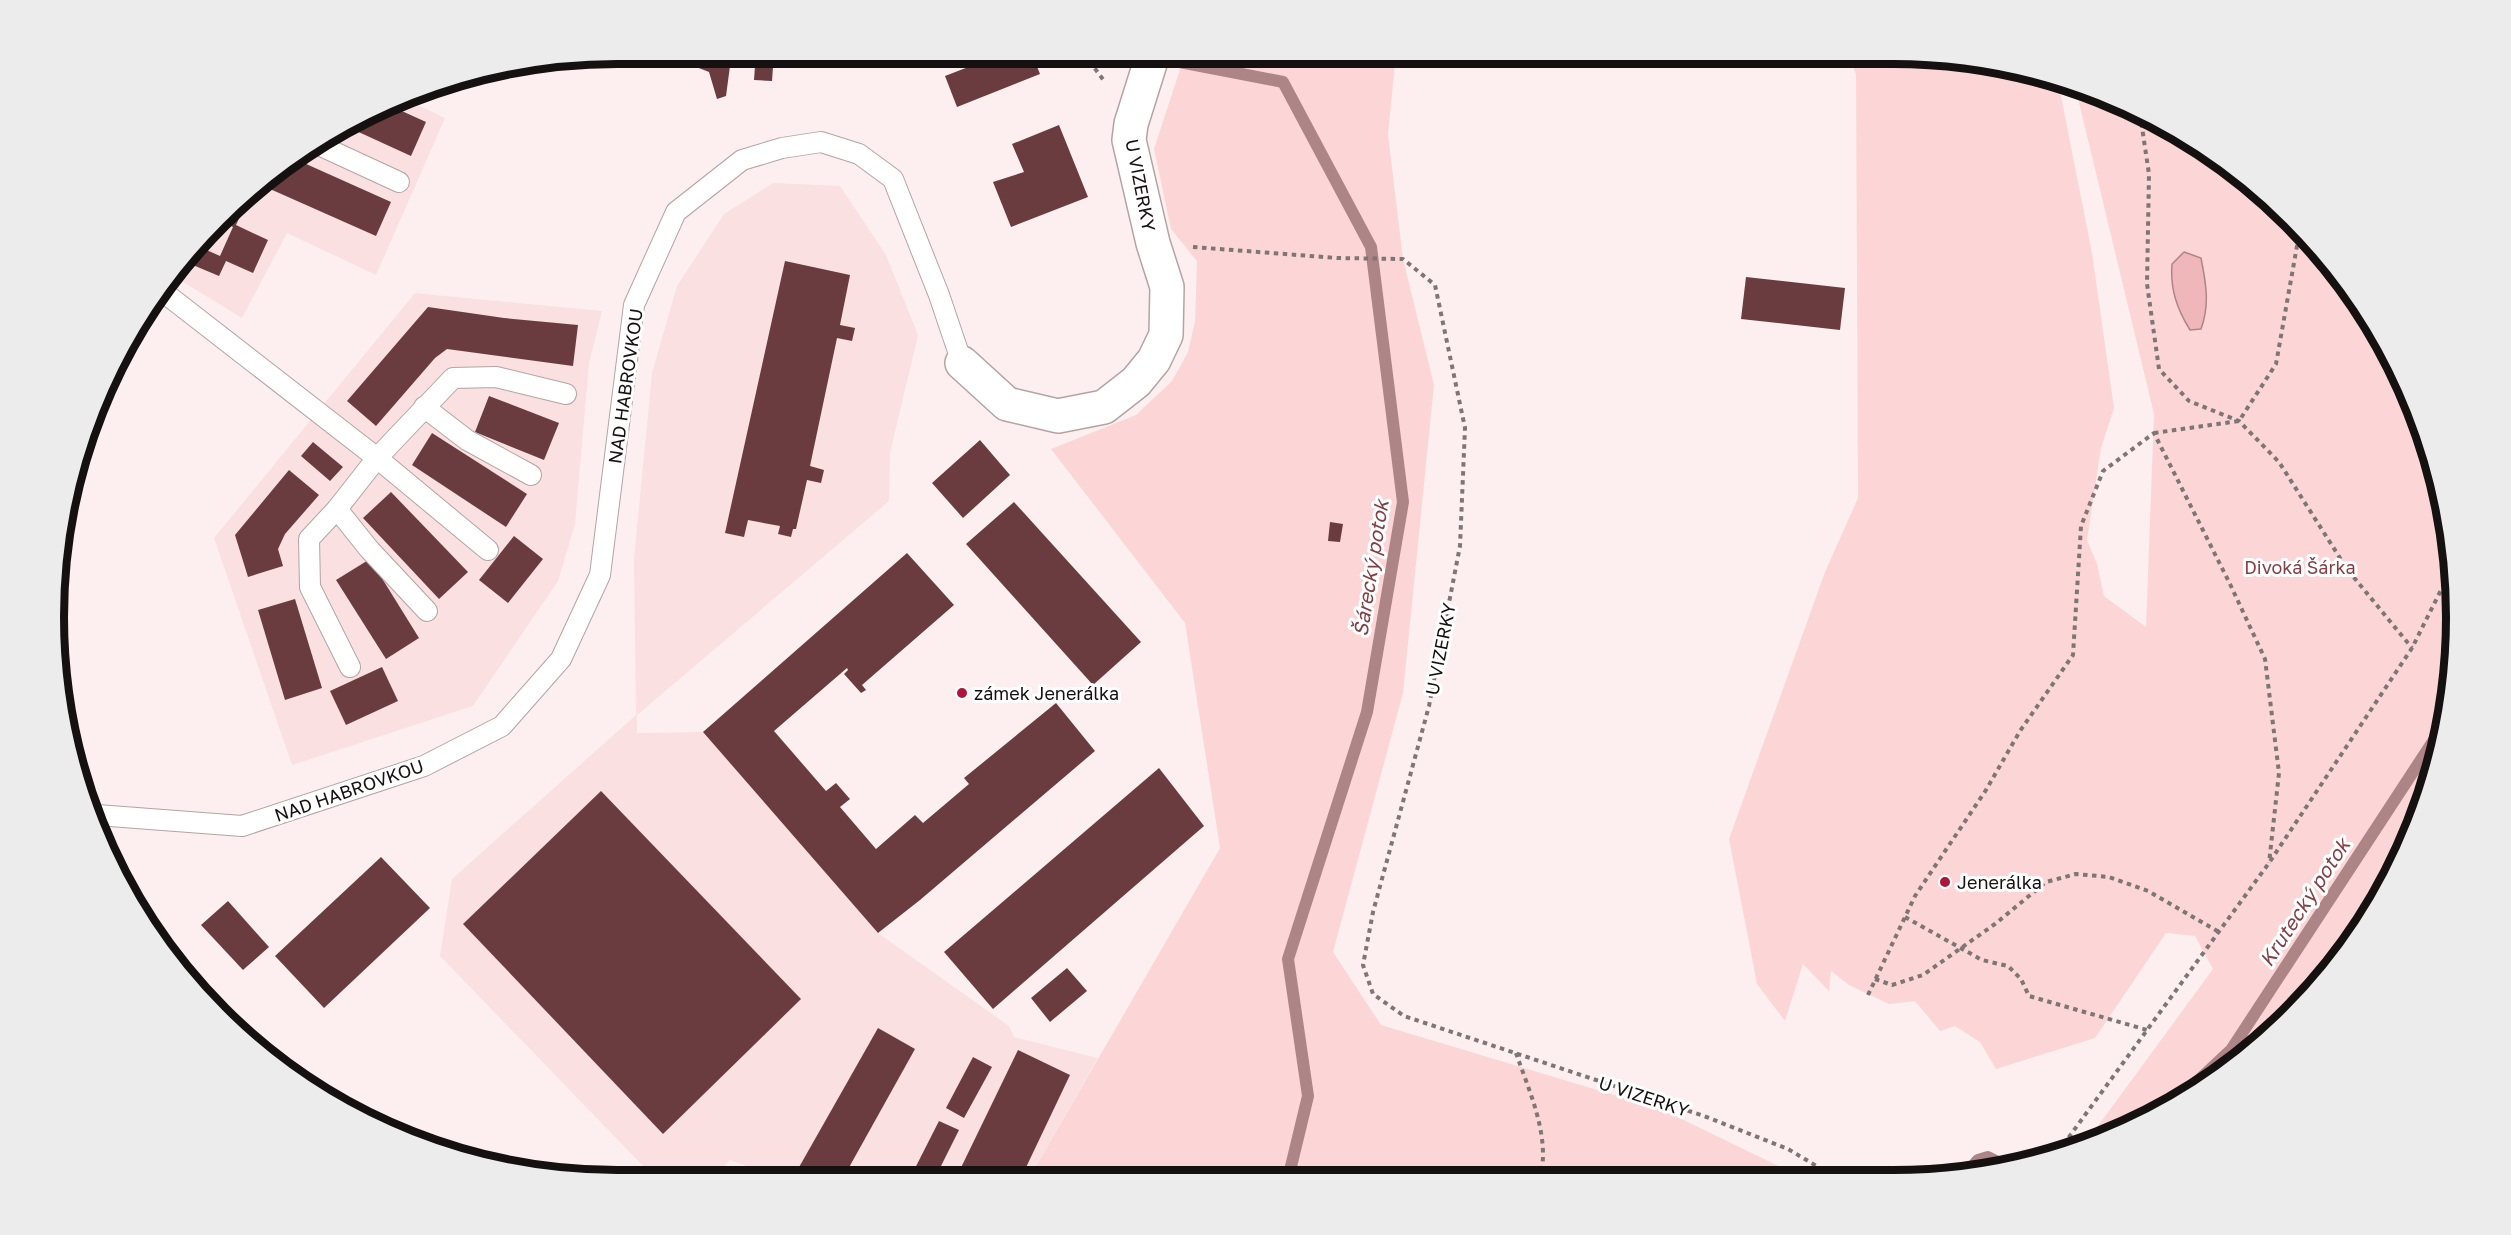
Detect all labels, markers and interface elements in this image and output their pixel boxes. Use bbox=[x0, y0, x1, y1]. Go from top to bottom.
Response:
street label: U VIZERKY bbox=[1121, 137, 1161, 233]
street label: NAD HABROVKOU bbox=[603, 307, 647, 465]
water label: Šárecký potok bbox=[1347, 496, 1394, 638]
park label: Divoká Šárka bbox=[2244, 556, 2356, 578]
street label: U VIZERKY bbox=[1420, 601, 1460, 697]
place label: zámek Jenerálka bbox=[974, 682, 1119, 704]
marker: zámek Jenerálka bbox=[955, 686, 969, 700]
street label: NAD HABROVKOU bbox=[271, 754, 427, 826]
water label: Krutecký potok bbox=[2254, 831, 2357, 971]
place label: Jenerálka bbox=[1957, 871, 2042, 893]
marker: Jenerálka bbox=[1938, 875, 1952, 889]
street label: U VIZERKY bbox=[1596, 1071, 1692, 1121]

